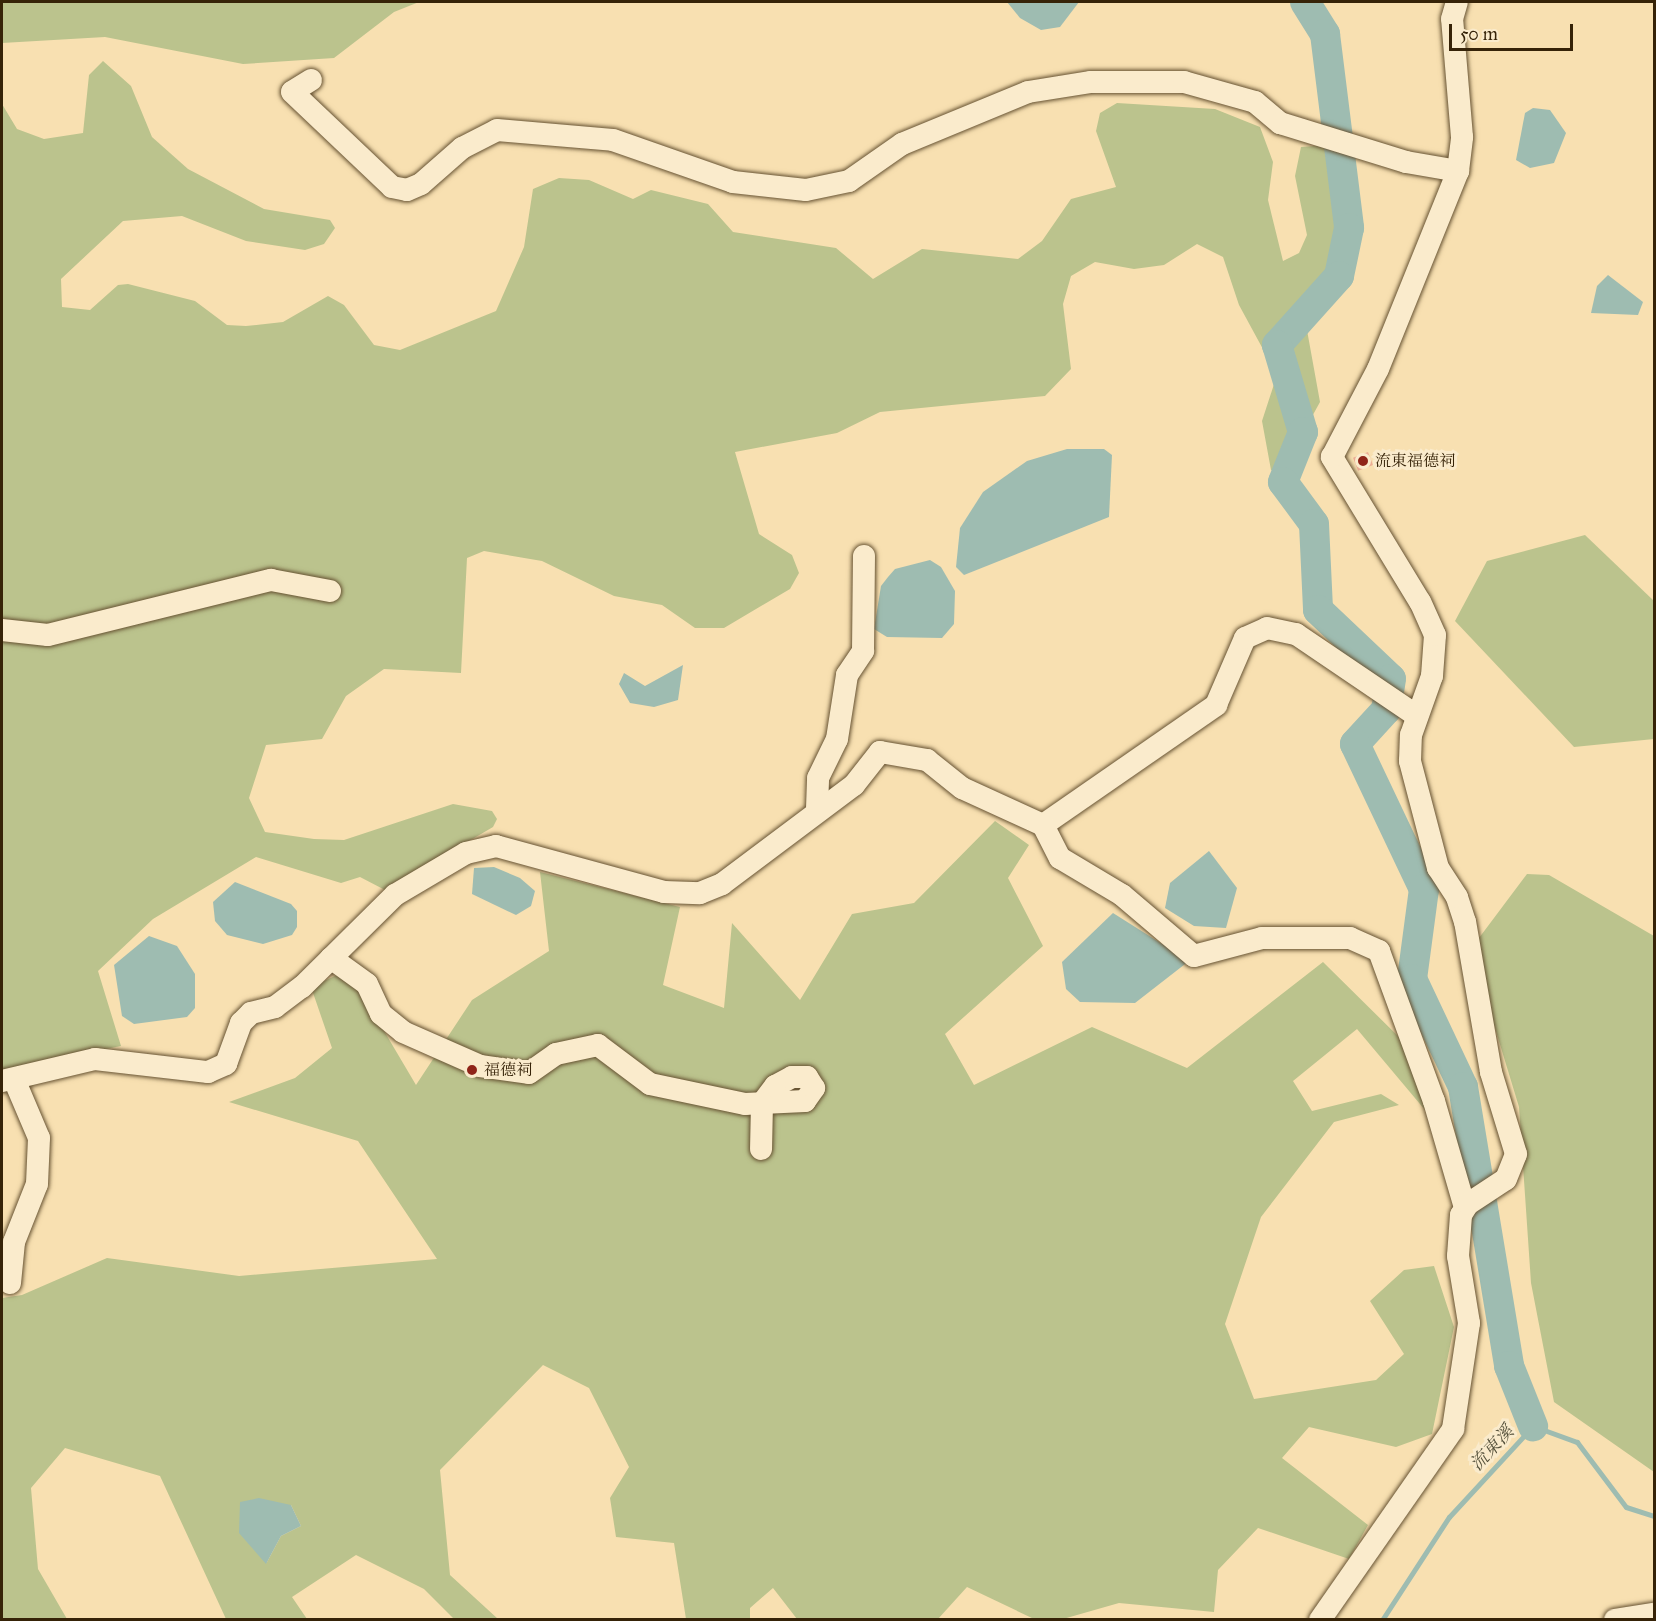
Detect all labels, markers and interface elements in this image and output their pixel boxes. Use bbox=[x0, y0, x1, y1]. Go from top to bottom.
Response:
scale bar bbox=[1452, 12, 1576, 50]
text: 50 m bbox=[1460, 23, 1498, 45]
place label: 流東福德祠 bbox=[1375, 451, 1455, 471]
marker: 流東福德祠 bbox=[1356, 454, 1370, 468]
place label: 福德祠 bbox=[484, 1060, 532, 1080]
marker: 福德祠 bbox=[465, 1063, 479, 1077]
water label: 流東溪 bbox=[1466, 1421, 1518, 1475]

